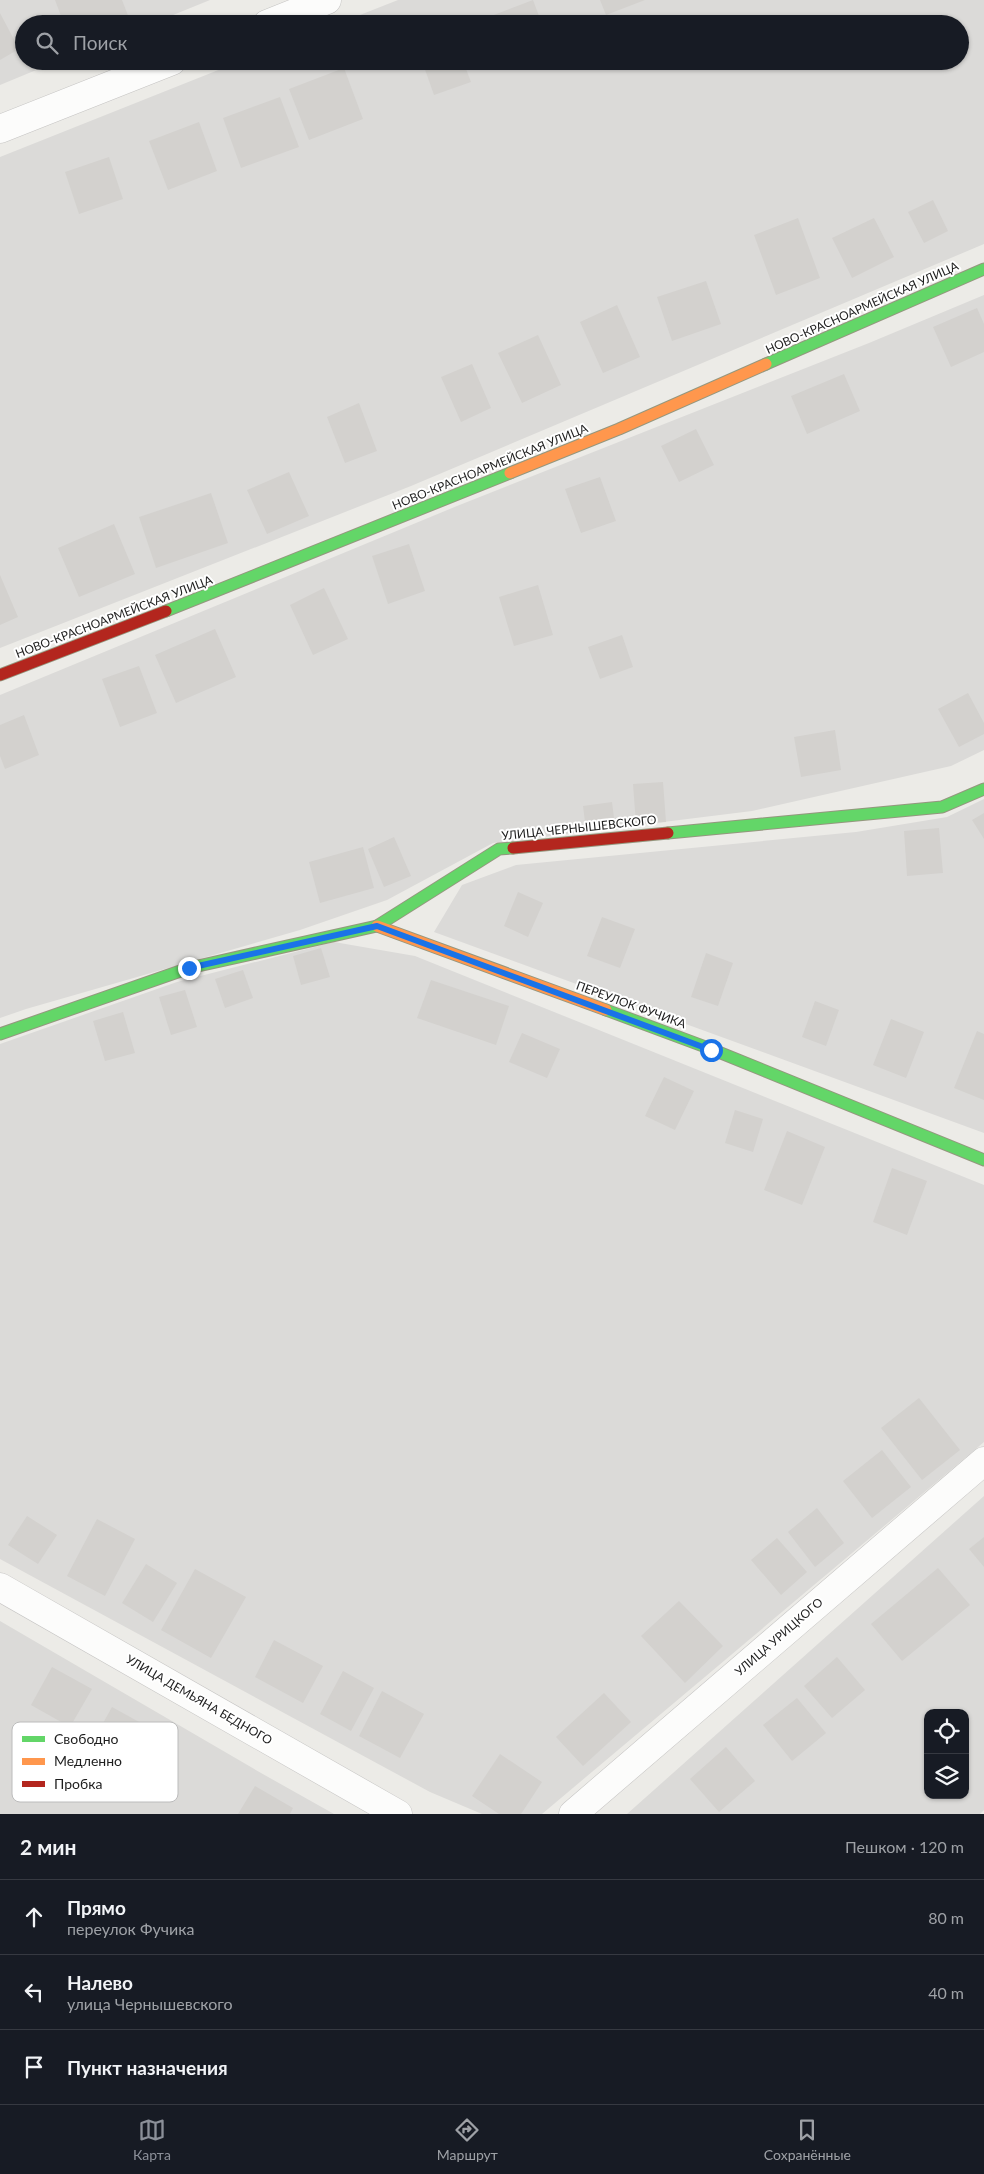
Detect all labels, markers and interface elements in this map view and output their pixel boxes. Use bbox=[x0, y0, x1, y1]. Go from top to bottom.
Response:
search box bbox=[15, 15, 969, 70]
icon: search bbox=[33, 29, 61, 57]
text: Поиск bbox=[73, 31, 127, 54]
street label: НОВО-КРАСНОАРМЕЙСКАЯ УЛИЦА bbox=[763, 258, 961, 357]
street label: НОВО-КРАСНОАРМЕЙСКАЯ УЛИЦА bbox=[390, 420, 591, 513]
street label: НОВО-КРАСНОАРМЕЙСКАЯ УЛИЦА bbox=[13, 572, 215, 661]
street label: УЛИЦА ЧЕРНЫШЕВСКОГО bbox=[501, 812, 658, 843]
route end bbox=[178, 957, 201, 980]
street label: ПЕРЕУЛОК ФУЧИКА bbox=[574, 978, 689, 1032]
route start bbox=[700, 1039, 723, 1062]
street label: УЛИЦА УРИЦКОГО bbox=[732, 1594, 826, 1679]
street label: УЛИЦА ДЕМЬЯНА БЕДНОГО bbox=[123, 1651, 275, 1748]
map controls bbox=[924, 1709, 969, 1799]
button: locate bbox=[924, 1709, 969, 1754]
legend bbox=[12, 1722, 178, 1802]
text: Свободно bbox=[54, 1730, 119, 1747]
text: Медленно bbox=[54, 1752, 122, 1769]
button: layers bbox=[924, 1754, 969, 1799]
text: Пробка bbox=[54, 1775, 102, 1792]
text: 2 мин bbox=[20, 1834, 77, 1859]
text: Пешком · 120 m bbox=[845, 1837, 964, 1856]
text: Прямо bbox=[67, 1896, 126, 1919]
icon: ahead bbox=[20, 1903, 48, 1931]
text: 80 m bbox=[928, 1908, 964, 1927]
text: переулок Фучика bbox=[67, 1919, 194, 1938]
text: Налево bbox=[67, 1971, 133, 1994]
icon: left bbox=[20, 1978, 48, 2006]
text: 40 m bbox=[928, 1983, 964, 2002]
text: улица Чернышевского bbox=[67, 1994, 233, 2013]
icon: arrive bbox=[20, 2053, 48, 2081]
text: Пункт назначения bbox=[67, 2056, 228, 2079]
tab: Карта bbox=[133, 2116, 171, 2163]
tab: Маршрут bbox=[437, 2116, 498, 2163]
tab: Сохранённые bbox=[764, 2116, 851, 2163]

